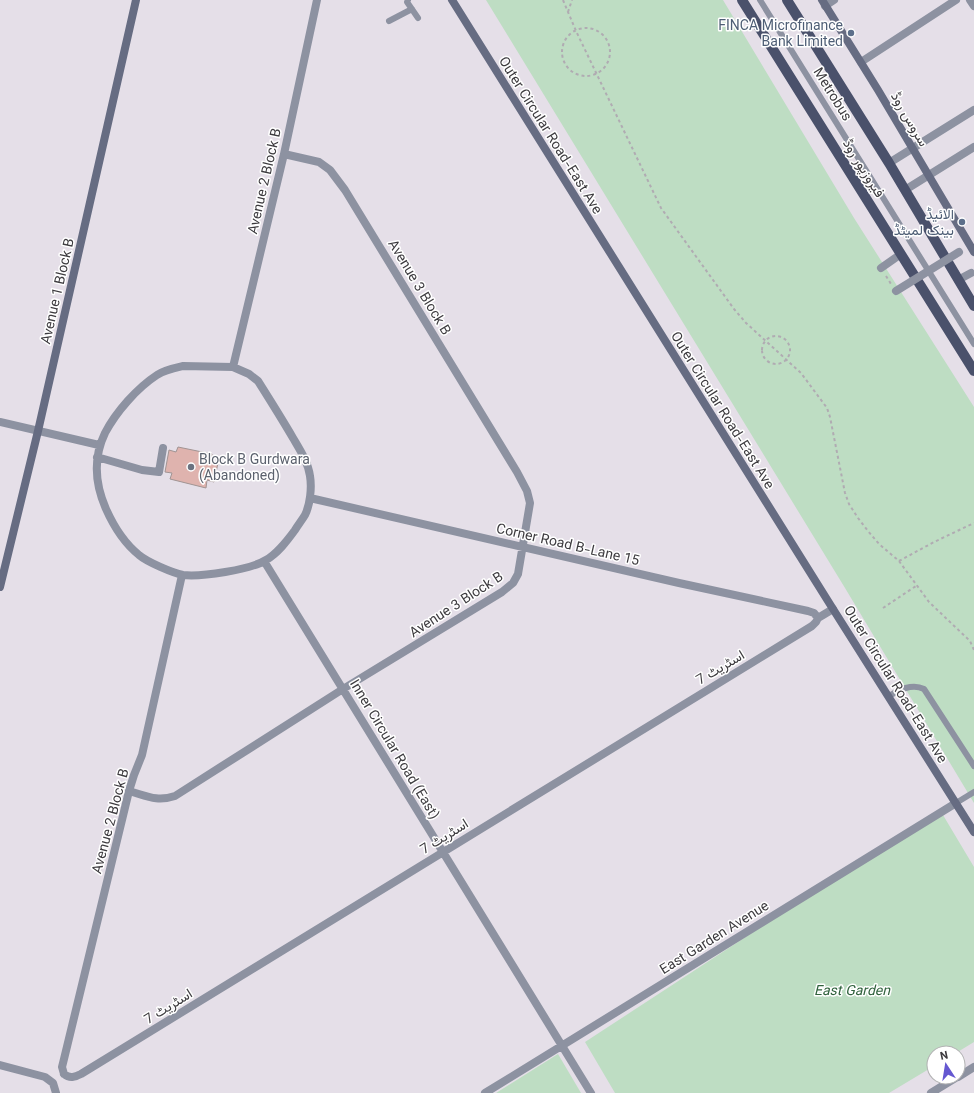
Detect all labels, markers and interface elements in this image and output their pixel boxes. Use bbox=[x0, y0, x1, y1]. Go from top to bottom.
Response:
place label: FINCA Microfinance Bank Limited bbox=[718, 16, 843, 54]
marker: FINCA Microfinance Bank Limited bbox=[846, 28, 856, 38]
street label: Outer Circular Road-East Ave bbox=[492, 53, 607, 219]
street label: Metrobus bbox=[806, 64, 856, 126]
street label: سروس روڈ bbox=[884, 88, 933, 152]
street label: Avenue 2 Block B bbox=[243, 126, 289, 237]
street label: فیروزپور روڈ bbox=[836, 135, 889, 203]
place label: الائیڈ بینک لمیٹڈ bbox=[894, 205, 954, 243]
marker: الائیڈ بینک لمیٹڈ bbox=[957, 217, 967, 227]
street label: Avenue 1 Block B bbox=[36, 236, 82, 347]
street label: Avenue 3 Block B bbox=[381, 236, 456, 340]
street label: Outer Circular Road-East Ave bbox=[664, 328, 779, 494]
place label: Block B Gurdwara (Abandoned) bbox=[199, 450, 310, 488]
marker: Block B Gurdwara (Abandoned) bbox=[186, 462, 196, 472]
street label: Corner Road B-Lane 15 bbox=[494, 519, 641, 573]
street label: Avenue 3 Block B bbox=[406, 567, 508, 644]
street label: Outer Circular Road-East Ave bbox=[837, 602, 952, 768]
street label: اسٹریٹ 7 bbox=[692, 646, 750, 692]
street label: Inner Circular Road (East) bbox=[343, 676, 444, 824]
street label: Avenue 2 Block B bbox=[87, 766, 137, 877]
street label: اسٹریٹ 7 bbox=[417, 814, 474, 861]
street label: East Garden Avenue bbox=[656, 896, 774, 981]
park label: East Garden bbox=[814, 981, 891, 1003]
street label: اسٹریٹ 7 bbox=[141, 984, 198, 1031]
north arrow bbox=[926, 1045, 966, 1085]
text: N bbox=[939, 1048, 950, 1066]

